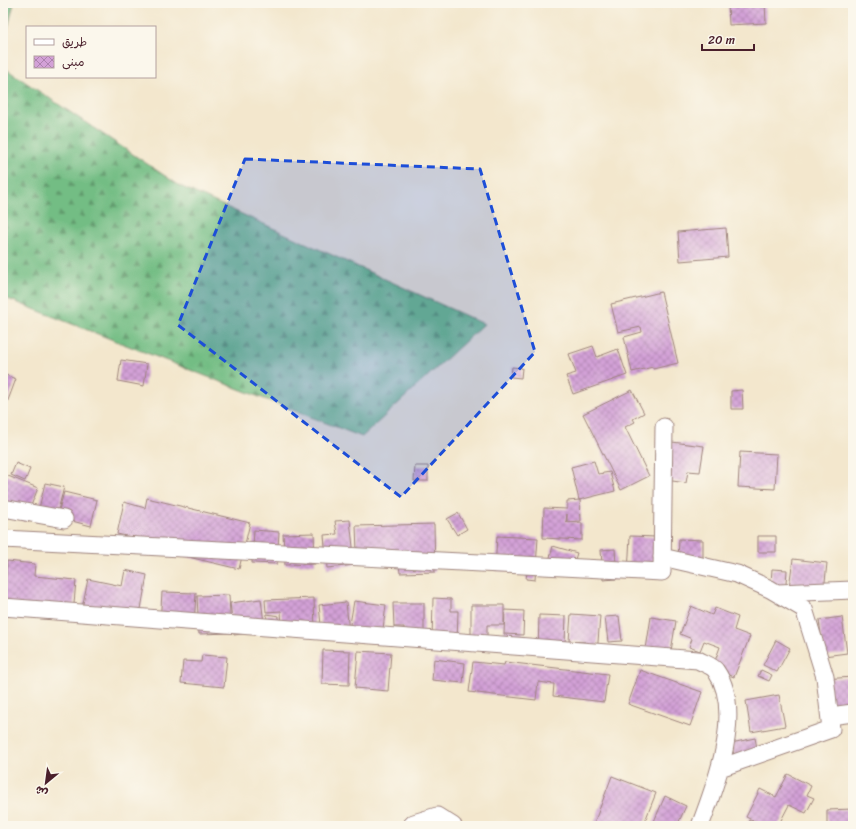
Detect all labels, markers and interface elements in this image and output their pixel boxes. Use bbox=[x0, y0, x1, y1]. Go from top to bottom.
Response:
legend bbox=[26, 26, 156, 78]
scale bar bbox=[702, 26, 754, 52]
text: 20 m bbox=[708, 29, 735, 51]
text: طريق bbox=[62, 31, 87, 53]
text: مبنى bbox=[62, 51, 85, 73]
north arrow bbox=[26, 763, 66, 803]
text: ش bbox=[31, 780, 51, 803]

